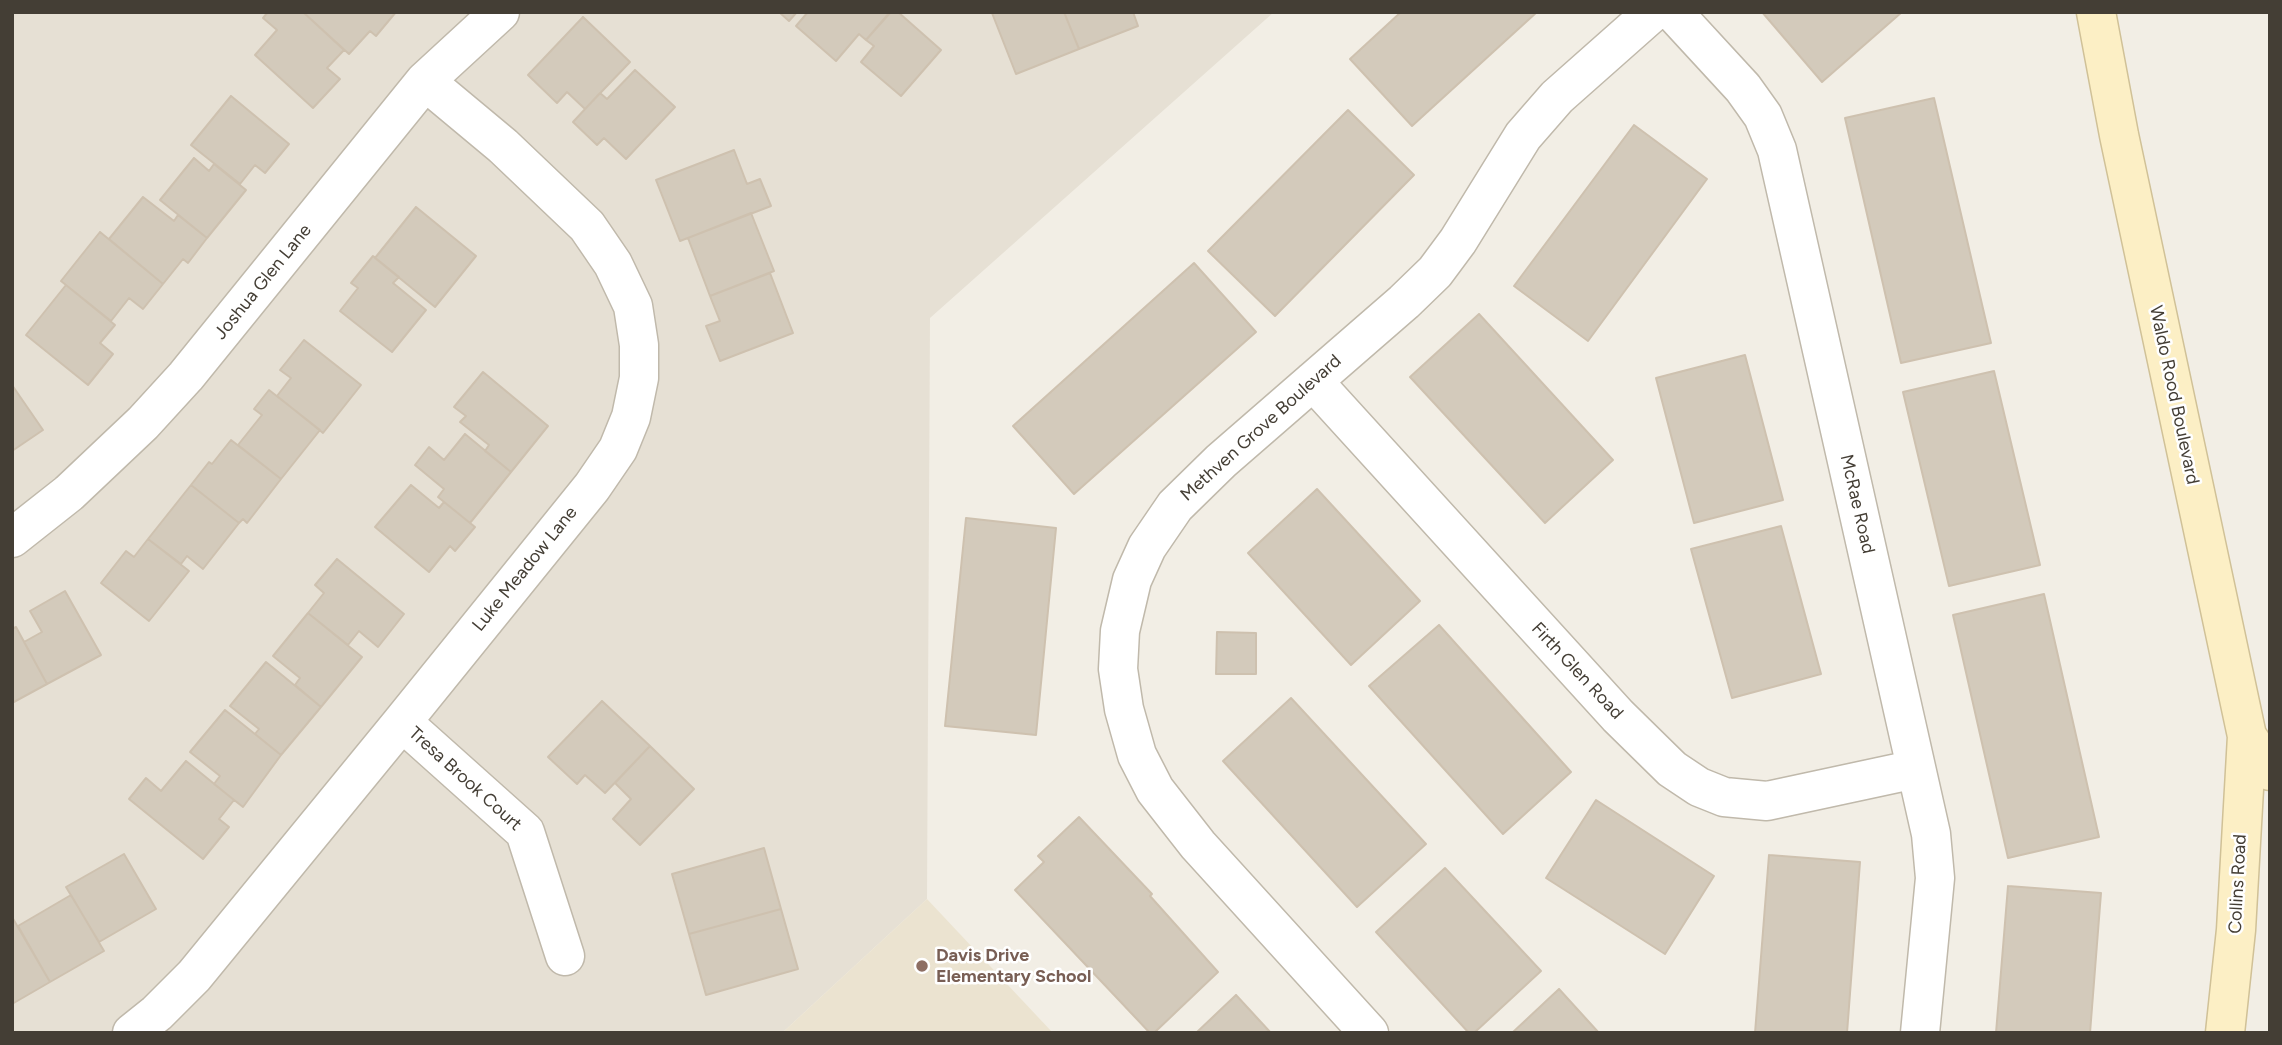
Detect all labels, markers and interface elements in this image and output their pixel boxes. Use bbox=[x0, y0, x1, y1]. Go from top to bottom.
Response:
street label: Joshua Glen Lane bbox=[210, 220, 316, 344]
street label: Waldo Rood Boulevard bbox=[2144, 304, 2204, 486]
street label: Methven Grove Boulevard bbox=[1176, 350, 1346, 506]
street label: McRae Road bbox=[1835, 452, 1879, 556]
street label: Luke Meadow Lane bbox=[468, 502, 582, 636]
street label: Firth Glen Road bbox=[1527, 618, 1627, 724]
street label: Tresa Brook Court bbox=[404, 723, 526, 835]
street label: Collins Road bbox=[2225, 834, 2251, 934]
place label: Davis Drive Elementary School bbox=[936, 945, 1091, 988]
marker: Davis Drive Elementary School bbox=[914, 958, 930, 974]

